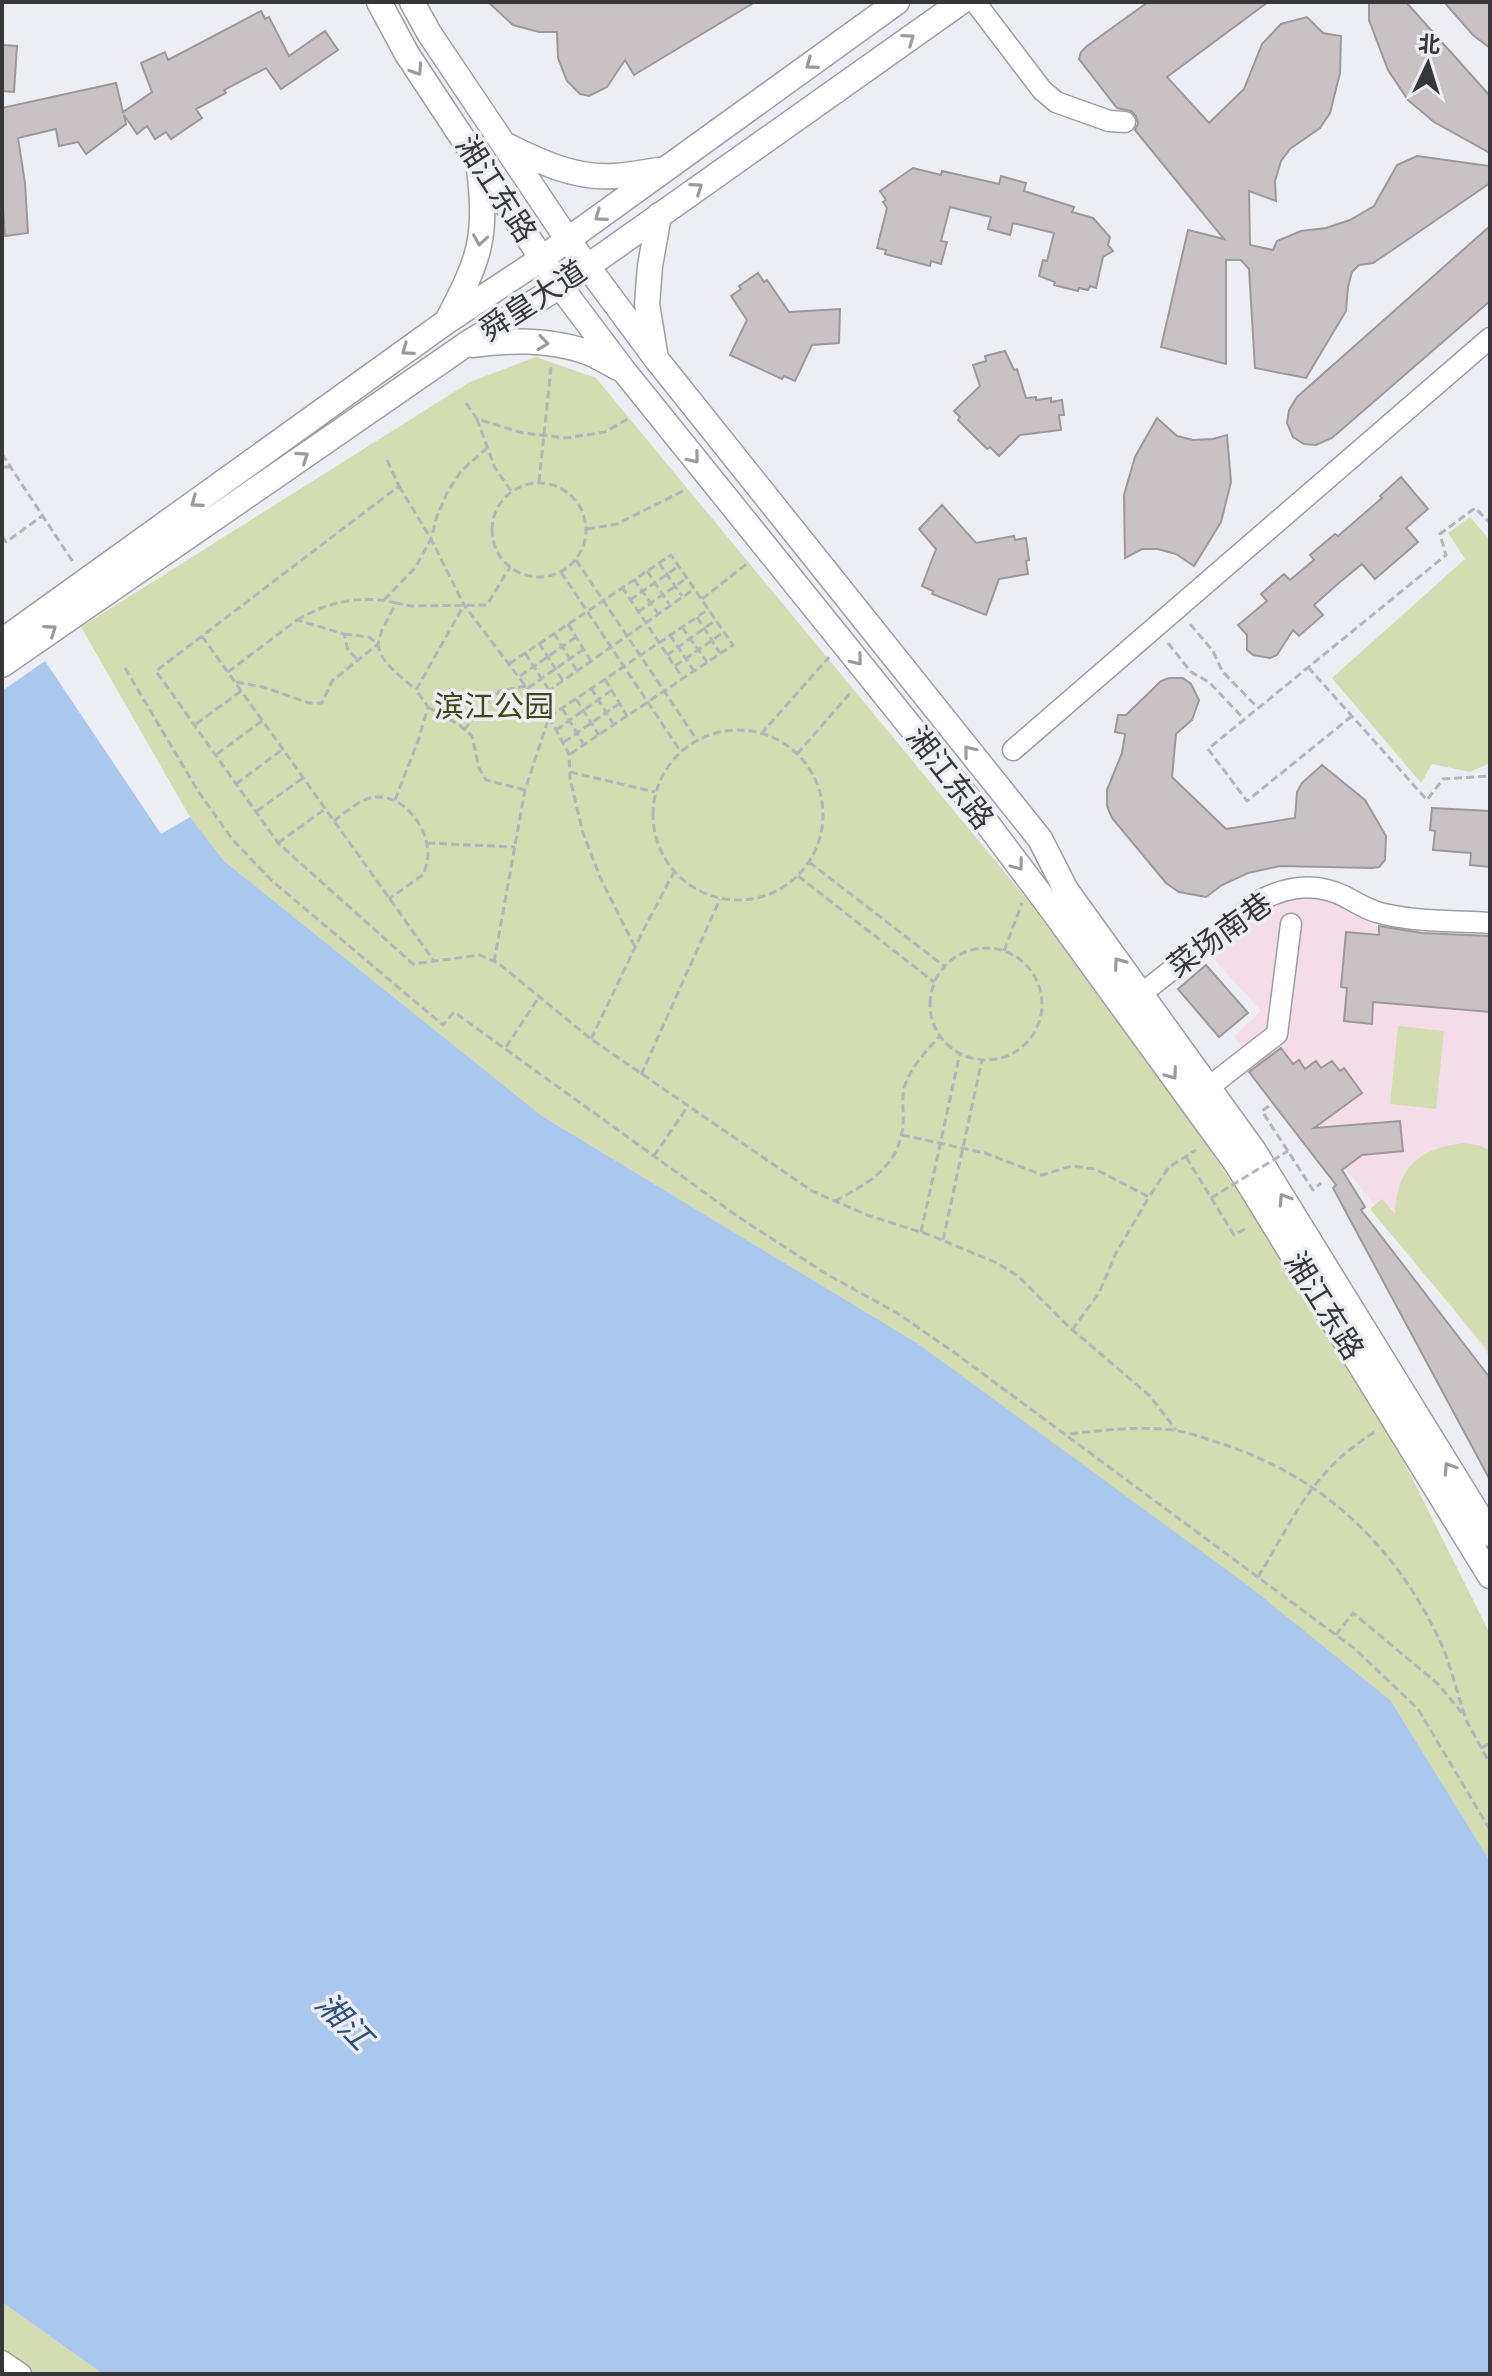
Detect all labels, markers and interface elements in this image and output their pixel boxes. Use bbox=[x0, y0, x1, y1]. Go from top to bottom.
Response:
north arrow bbox=[1388, 24, 1468, 104]
text: 北 bbox=[1417, 26, 1442, 62]
one-way arrow bbox=[901, 34, 915, 48]
one-way arrow bbox=[806, 54, 820, 69]
one-way arrow bbox=[408, 61, 423, 75]
street label: 湘江东路 bbox=[445, 126, 549, 251]
one-way arrow bbox=[688, 184, 703, 198]
one-way arrow bbox=[595, 206, 609, 221]
one-way arrow bbox=[472, 234, 489, 247]
street label: 舜皇大道 bbox=[470, 248, 595, 352]
one-way arrow bbox=[537, 335, 550, 352]
one-way arrow bbox=[402, 341, 416, 355]
one-way arrow bbox=[684, 449, 699, 463]
one-way arrow bbox=[295, 451, 309, 466]
one-way arrow bbox=[191, 492, 205, 507]
one-way arrow bbox=[43, 626, 57, 640]
one-way arrow bbox=[847, 651, 862, 666]
park label: 滨江公园 bbox=[434, 683, 554, 729]
street label: 湘江东路 bbox=[896, 716, 1006, 839]
one-way arrow bbox=[964, 746, 979, 760]
one-way arrow bbox=[1008, 856, 1022, 870]
street label: 菜场南巷 bbox=[1157, 880, 1281, 988]
one-way arrow bbox=[1114, 957, 1129, 971]
one-way arrow bbox=[1162, 1065, 1177, 1080]
one-way arrow bbox=[1278, 1193, 1293, 1207]
street label: 湘江东路 bbox=[1274, 1242, 1376, 1369]
one-way arrow bbox=[1443, 1462, 1459, 1477]
water label: 湘江 bbox=[305, 1981, 386, 2062]

